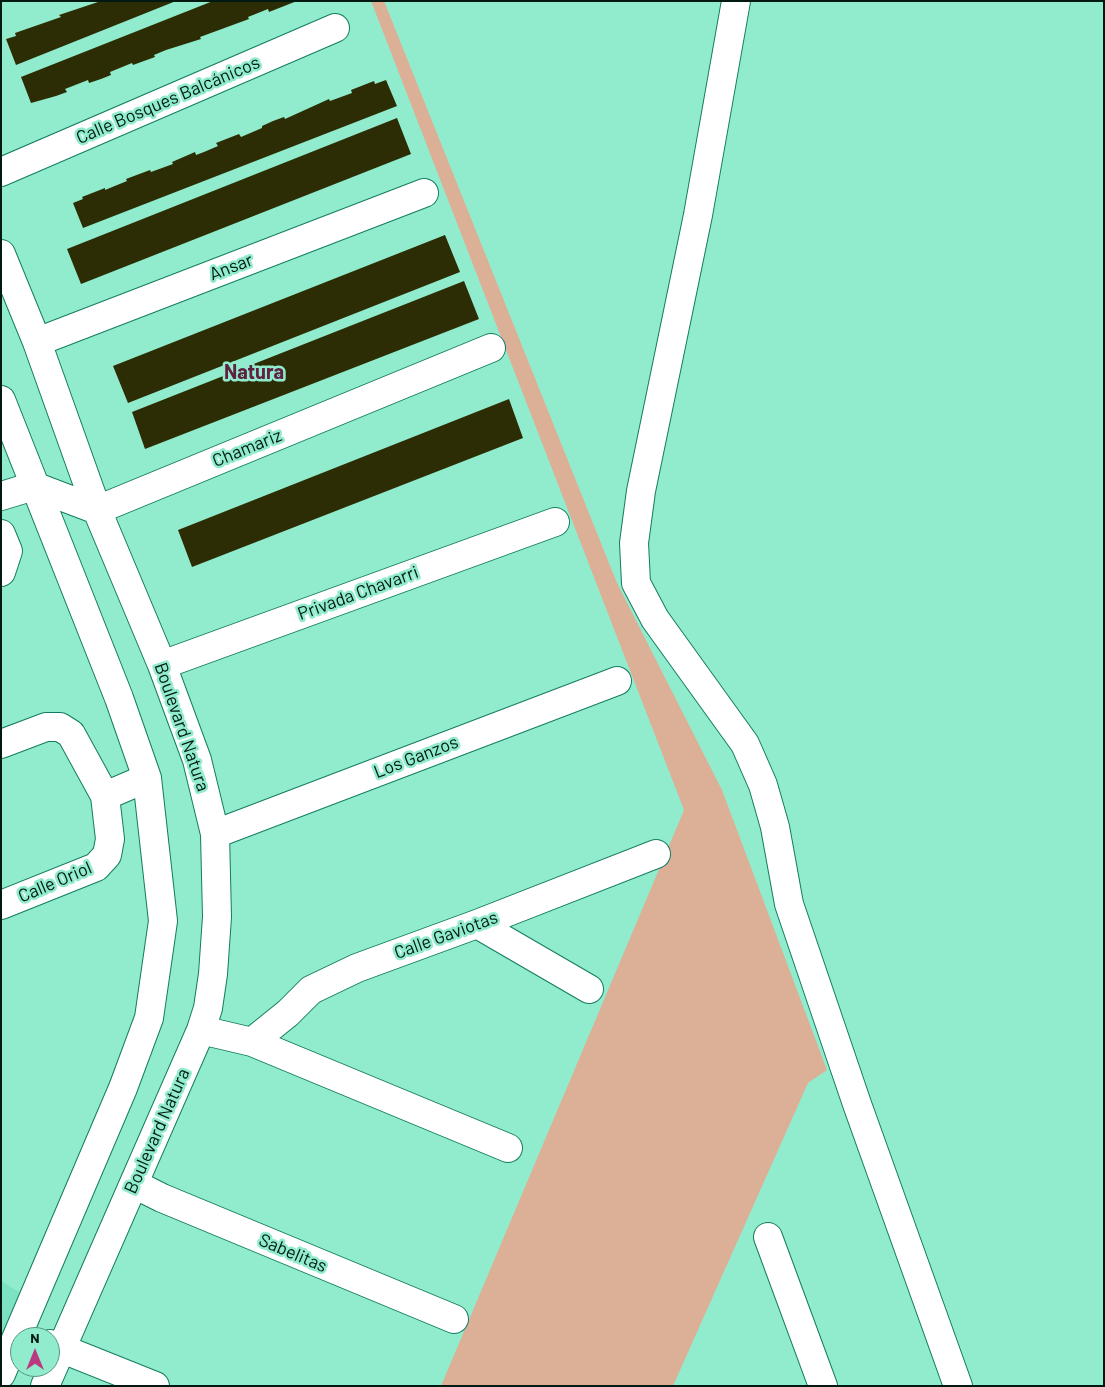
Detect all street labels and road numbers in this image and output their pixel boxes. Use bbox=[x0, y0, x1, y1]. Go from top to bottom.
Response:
street label: Calle Bosques Balcánicos bbox=[73, 51, 263, 149]
street label: Ansar bbox=[206, 249, 256, 285]
street label: Chamariz bbox=[209, 424, 285, 472]
street label: Privada Chavarri bbox=[295, 561, 421, 625]
street label: Boulevard Natura bbox=[150, 660, 214, 794]
street label: Los Ganzos bbox=[371, 731, 461, 783]
street label: Calle Oriol bbox=[15, 857, 95, 907]
street label: Calle Gaviotas bbox=[391, 906, 501, 964]
street label: Boulevard Natura bbox=[120, 1065, 194, 1197]
street label: Sabelitas bbox=[256, 1229, 330, 1277]

